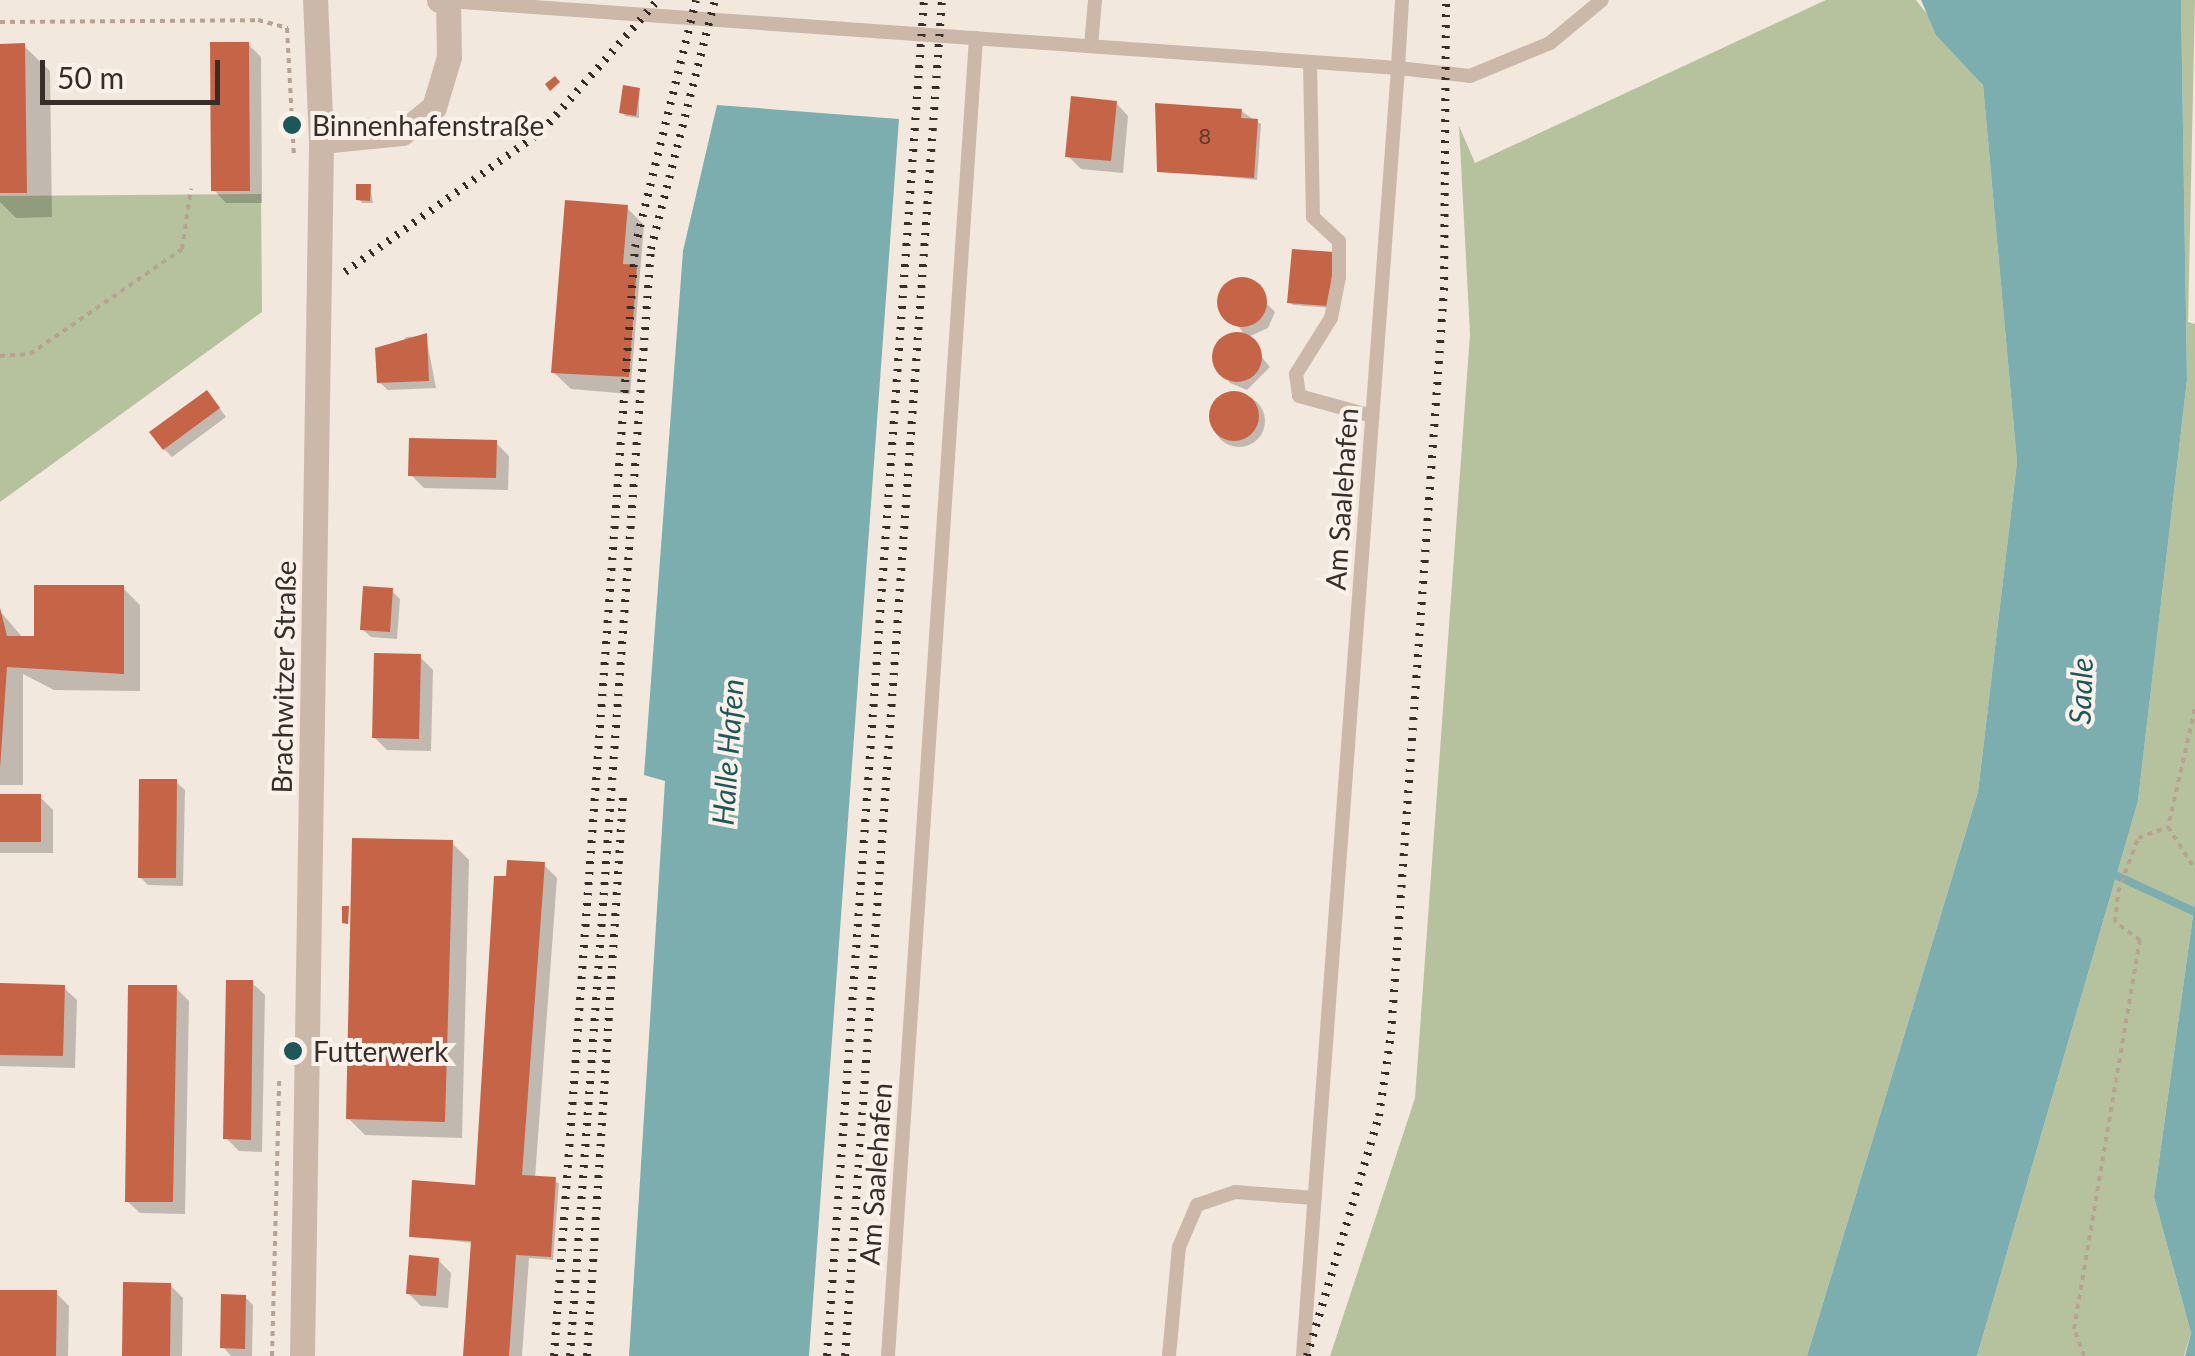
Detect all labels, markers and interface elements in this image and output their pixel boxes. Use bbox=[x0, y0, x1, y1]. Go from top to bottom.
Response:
scale bar bbox=[45, 40, 225, 102]
text: 50 m bbox=[57, 59, 124, 95]
place label: Binnenhafenstraße bbox=[312, 108, 544, 142]
marker: Binnenhafenstraße bbox=[281, 114, 303, 136]
house number: 8 bbox=[1199, 123, 1211, 149]
street label: Am Saalehafen bbox=[1318, 407, 1364, 591]
street label: Brachwitzer Straße bbox=[264, 560, 302, 794]
water label: Saale bbox=[2061, 657, 2099, 725]
water label: Halle Hafen bbox=[704, 678, 750, 826]
place label: Futterwerk bbox=[313, 1034, 448, 1068]
marker: Futterwerk bbox=[282, 1040, 304, 1062]
street label: Am Saalehafen bbox=[852, 1082, 898, 1266]

